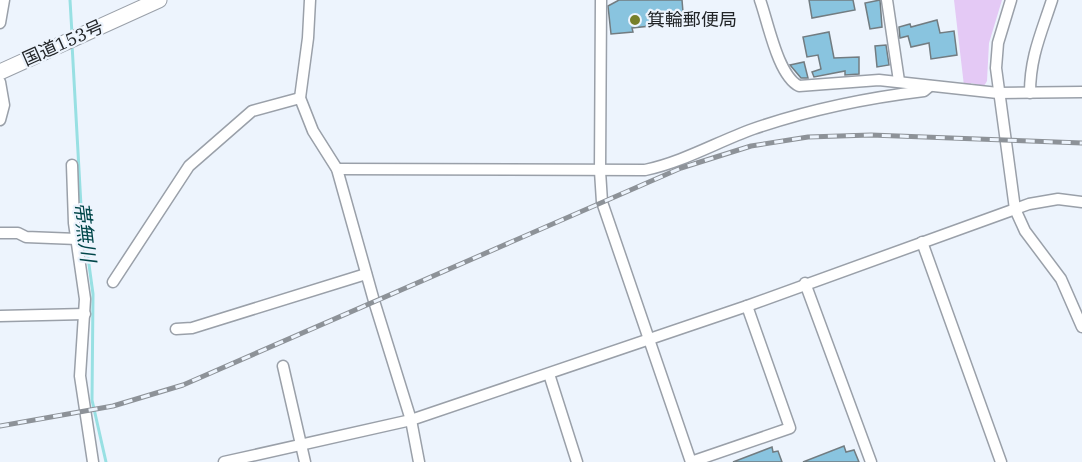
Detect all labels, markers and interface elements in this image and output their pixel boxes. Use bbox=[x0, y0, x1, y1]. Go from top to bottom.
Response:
place label: 箕輪郵便局 bbox=[647, 8, 737, 31]
marker: 箕輪郵便局 bbox=[628, 13, 642, 27]
street label: 国道153号 bbox=[19, 14, 107, 71]
water label: 帯無川 bbox=[68, 201, 103, 265]

